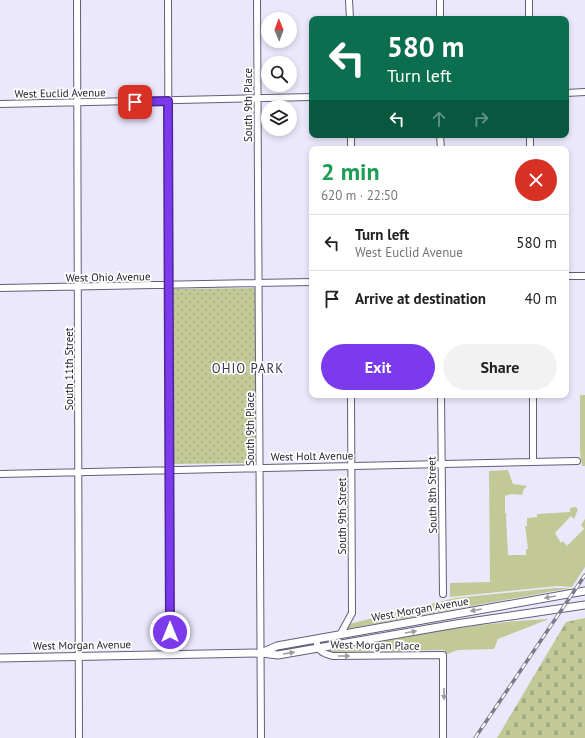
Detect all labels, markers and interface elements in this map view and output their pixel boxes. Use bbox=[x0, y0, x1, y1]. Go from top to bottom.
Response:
north arrow bbox=[261, 12, 297, 48]
map controls bbox=[261, 12, 297, 136]
text: 580 m bbox=[387, 28, 464, 65]
icon: left bbox=[321, 32, 373, 84]
button: search bbox=[261, 56, 297, 92]
text: Turn left bbox=[387, 64, 452, 87]
street label: South 9th Place bbox=[241, 68, 255, 142]
street label: West Euclid Avenue bbox=[14, 85, 106, 101]
pin bbox=[118, 85, 152, 119]
icon: arrive bbox=[124, 91, 146, 113]
button: layers bbox=[261, 100, 297, 136]
icon: left bbox=[386, 108, 408, 130]
icon: ahead bbox=[428, 108, 450, 130]
icon: right bbox=[470, 108, 492, 130]
text: 2 min bbox=[321, 156, 380, 187]
button: close bbox=[515, 159, 557, 201]
text: 620 m · 22:50 bbox=[321, 187, 398, 204]
text: Turn left bbox=[355, 225, 409, 244]
icon: left bbox=[321, 232, 343, 254]
text: 580 m bbox=[516, 233, 557, 252]
text: West Euclid Avenue bbox=[355, 244, 463, 261]
street label: West Ohio Avenue bbox=[65, 269, 151, 285]
icon: arrive bbox=[321, 288, 343, 310]
text: Arrive at destination bbox=[355, 289, 486, 308]
text: 40 m bbox=[524, 289, 557, 308]
street label: South 11th Street bbox=[62, 327, 76, 411]
button: Exit bbox=[321, 344, 435, 390]
button: Share bbox=[443, 344, 557, 390]
district label: OHIO PARK bbox=[212, 360, 284, 377]
street label: South 9th Place bbox=[243, 392, 257, 466]
street label: West Holt Avenue bbox=[271, 448, 354, 464]
street label: South 8th Street bbox=[424, 456, 440, 534]
street label: South 9th Street bbox=[335, 477, 349, 555]
street label: West Morgan Avenue bbox=[370, 594, 470, 624]
one-way arrow bbox=[543, 594, 556, 600]
one-way arrow bbox=[470, 607, 482, 613]
position arrow bbox=[149, 611, 191, 653]
one-way arrow bbox=[405, 629, 417, 635]
street label: West Morgan Avenue bbox=[33, 637, 132, 653]
street label: West Morgan Place bbox=[330, 637, 420, 653]
one-way arrow bbox=[283, 650, 295, 656]
one-way arrow bbox=[338, 653, 351, 659]
one-way arrow bbox=[441, 688, 447, 701]

